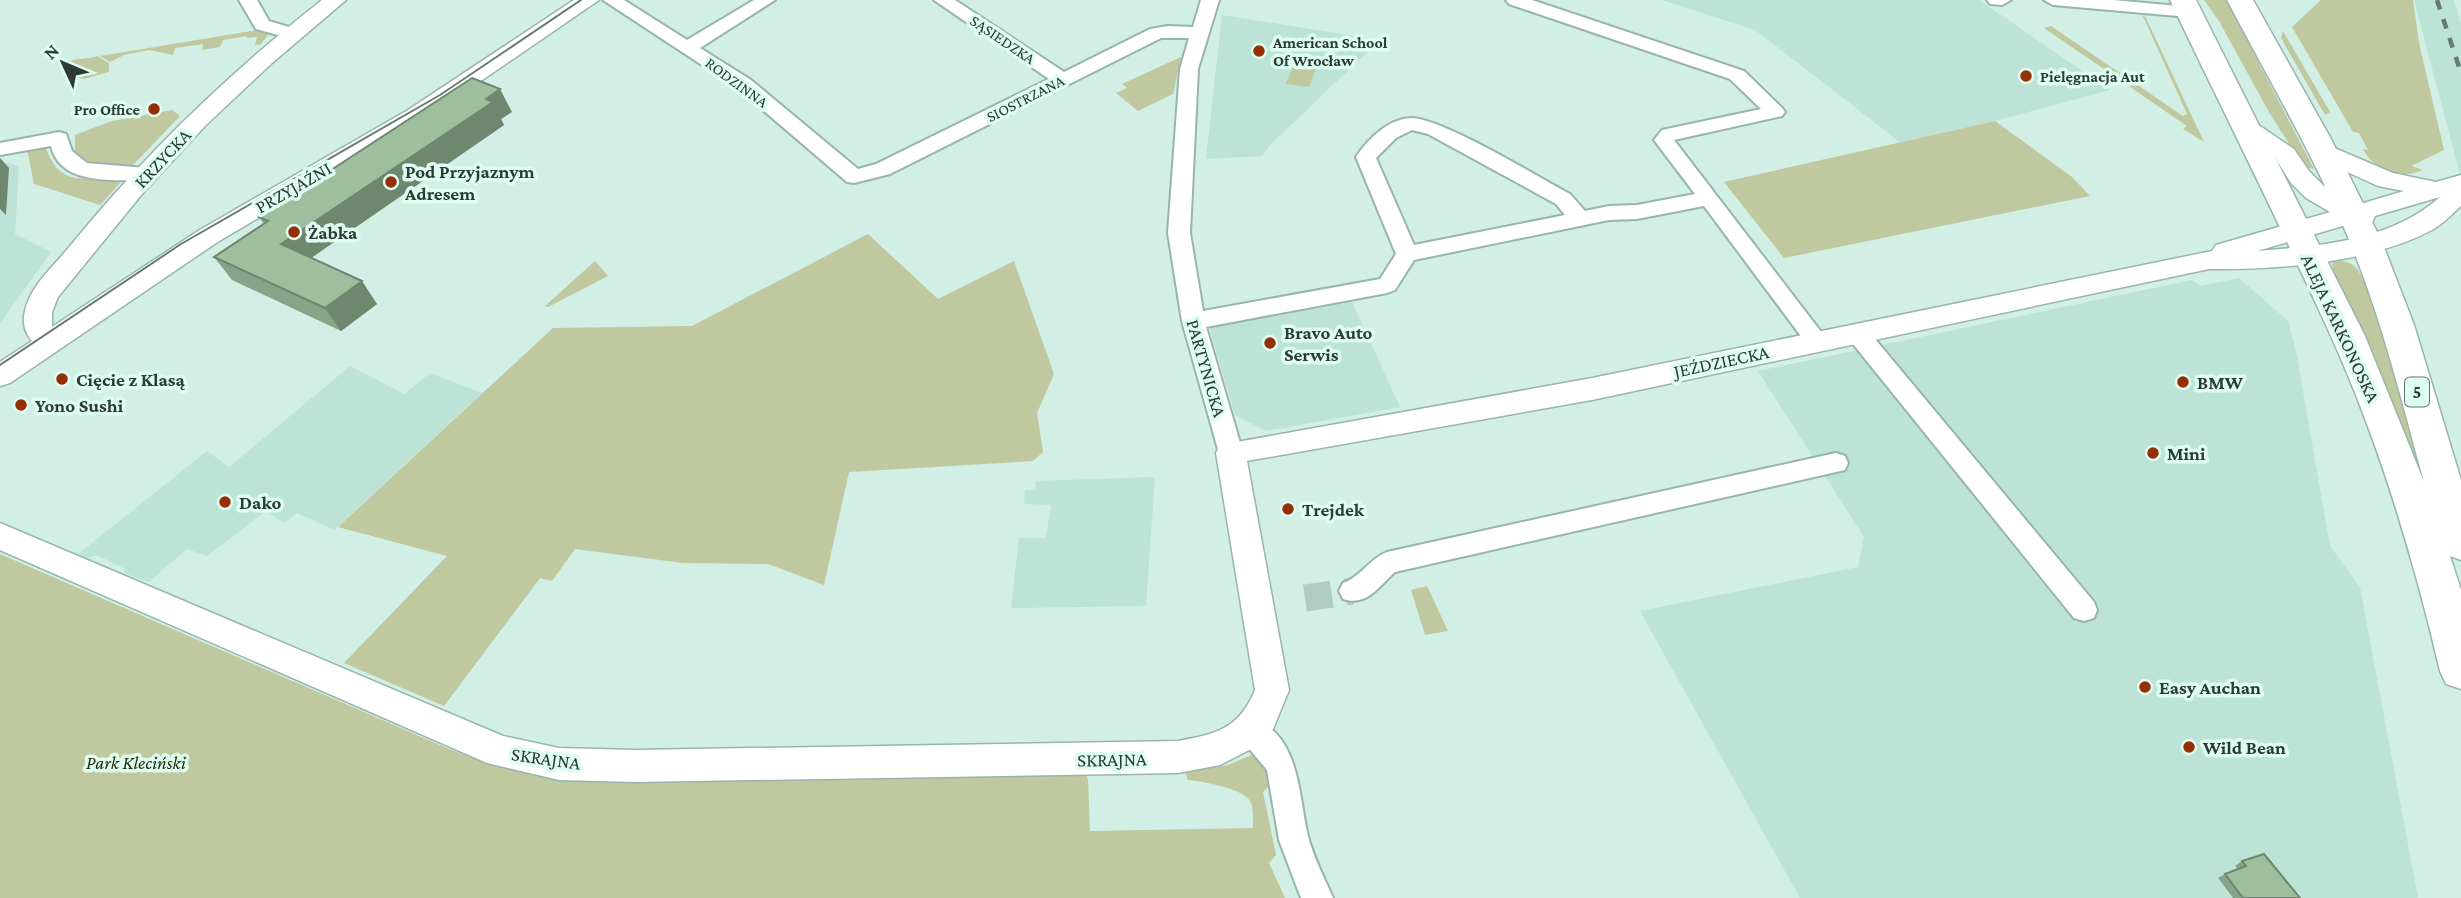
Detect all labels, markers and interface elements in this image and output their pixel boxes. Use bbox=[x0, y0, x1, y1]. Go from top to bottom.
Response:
street label: SĄSIEDZKA bbox=[967, 12, 1039, 69]
north arrow bbox=[28, 28, 98, 98]
place label: American School Of Wrocław bbox=[1272, 34, 1388, 69]
text: N bbox=[39, 40, 63, 63]
marker: American School Of Wrocław bbox=[1251, 43, 1267, 59]
street label: RODZINNA bbox=[702, 54, 772, 111]
marker: Pielęgnacja Aut bbox=[2018, 68, 2034, 84]
place label: Pielęgnacja Aut bbox=[2040, 68, 2145, 86]
street label: SIOSTRZANA bbox=[984, 71, 1068, 125]
place label: Pro Office bbox=[74, 101, 141, 118]
marker: Pro Office bbox=[146, 101, 162, 117]
street label: KRZYCKA bbox=[130, 124, 195, 192]
street label: PRZYJAŹNI bbox=[252, 157, 335, 218]
place label: Pod Przyjaznym Adresem bbox=[404, 161, 535, 204]
marker: Pod Przyjaznym Adresem bbox=[383, 174, 399, 190]
place label: Żabka bbox=[308, 222, 358, 243]
marker: Żabka bbox=[286, 224, 302, 240]
street label: ALEJA KARKONOSKA bbox=[2297, 251, 2384, 406]
street label: PARTYNICKA bbox=[1183, 317, 1231, 420]
place label: Bravo Auto Serwis bbox=[1284, 322, 1373, 365]
marker: Bravo Auto Serwis bbox=[1262, 335, 1278, 351]
street label: JEŹDZIECKA bbox=[1670, 341, 1771, 382]
place label: Cięcie z Klasą bbox=[76, 369, 185, 390]
marker: Cięcie z Klasą bbox=[54, 371, 70, 387]
place label: BMW bbox=[2197, 372, 2244, 393]
marker: BMW bbox=[2175, 374, 2191, 390]
road number: 5 bbox=[2405, 378, 2429, 406]
place label: Yono Sushi bbox=[35, 395, 124, 416]
marker: Yono Sushi bbox=[13, 397, 29, 413]
place label: Mini bbox=[2167, 443, 2206, 464]
marker: Mini bbox=[2145, 445, 2161, 461]
place label: Dako bbox=[239, 492, 281, 513]
marker: Dako bbox=[217, 494, 233, 510]
place label: Trejdek bbox=[1302, 499, 1365, 521]
marker: Trejdek bbox=[1280, 501, 1296, 517]
place label: Easy Auchan bbox=[2159, 677, 2261, 698]
marker: Easy Auchan bbox=[2137, 679, 2153, 695]
place label: Wild Bean bbox=[2202, 737, 2286, 758]
marker: Wild Bean bbox=[2181, 739, 2197, 755]
street label: SKRAJNA bbox=[510, 743, 582, 774]
street label: SKRAJNA bbox=[1077, 748, 1147, 771]
park label: Park Kleciński bbox=[86, 752, 187, 773]

